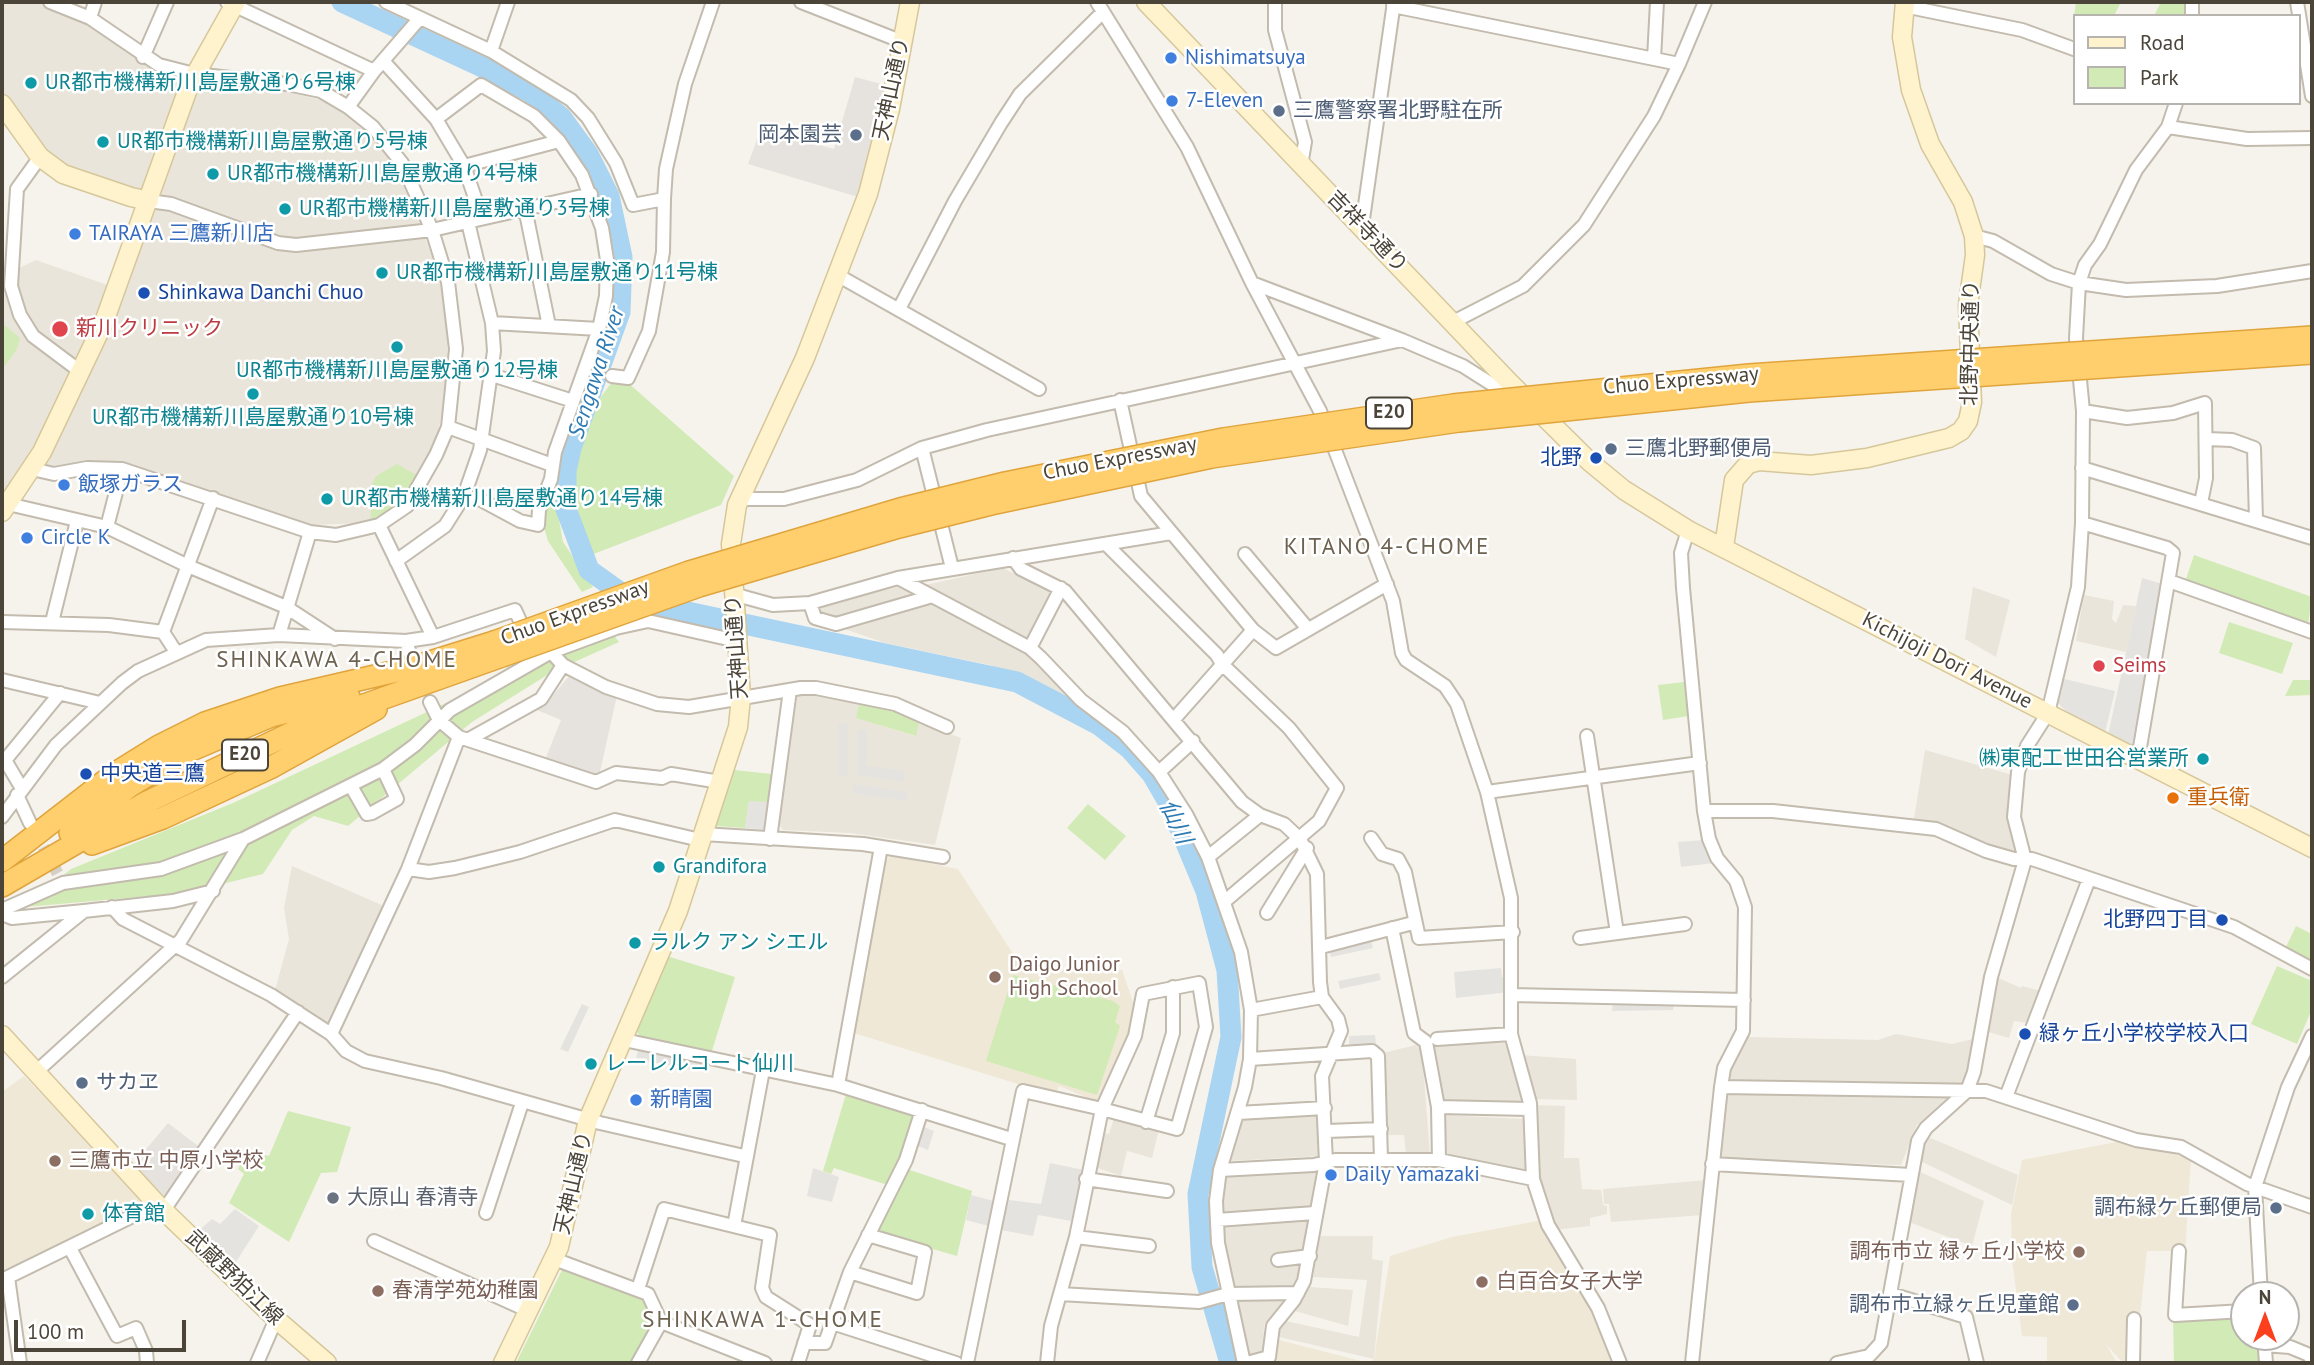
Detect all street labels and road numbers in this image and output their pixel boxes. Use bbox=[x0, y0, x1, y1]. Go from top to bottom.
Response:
street label: 天神山通り bbox=[869, 35, 915, 143]
street label: 吉祥寺通り bbox=[1321, 185, 1413, 279]
street label: 北野中央通り bbox=[1957, 280, 1985, 406]
street label: Chuo Expressway bbox=[1602, 362, 1760, 400]
road number: E20 bbox=[1366, 398, 1412, 428]
street label: Chuo Expressway bbox=[1041, 432, 1199, 486]
street label: Chuo Expressway bbox=[497, 574, 653, 652]
street label: 天神山通り bbox=[721, 594, 753, 700]
street label: Kichijoji Dori Avenue bbox=[1858, 607, 2036, 715]
road number: E20 bbox=[222, 740, 268, 770]
street label: 天神山通り bbox=[550, 1129, 598, 1237]
street label: 武蔵野狛江線 bbox=[180, 1225, 288, 1331]

